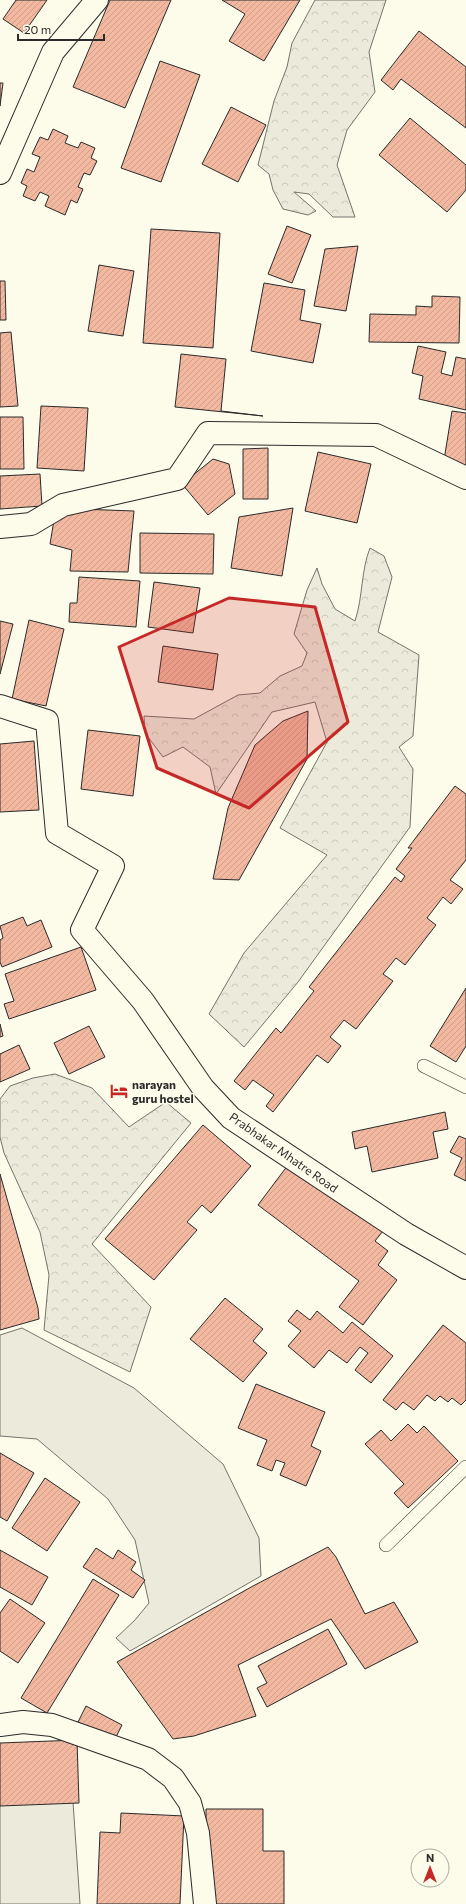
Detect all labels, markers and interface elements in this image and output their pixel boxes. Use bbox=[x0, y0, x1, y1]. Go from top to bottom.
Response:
scale bar bbox=[18, 16, 104, 42]
text: 20 m bbox=[24, 22, 51, 36]
place label: narayan guru hostel bbox=[132, 1077, 194, 1105]
hotel icon: narayan guru hostel bbox=[109, 1081, 129, 1101]
street label: Prabhakar Mhatre Road bbox=[227, 1109, 341, 1195]
north arrow bbox=[410, 1848, 450, 1888]
text: N bbox=[426, 1851, 434, 1864]

